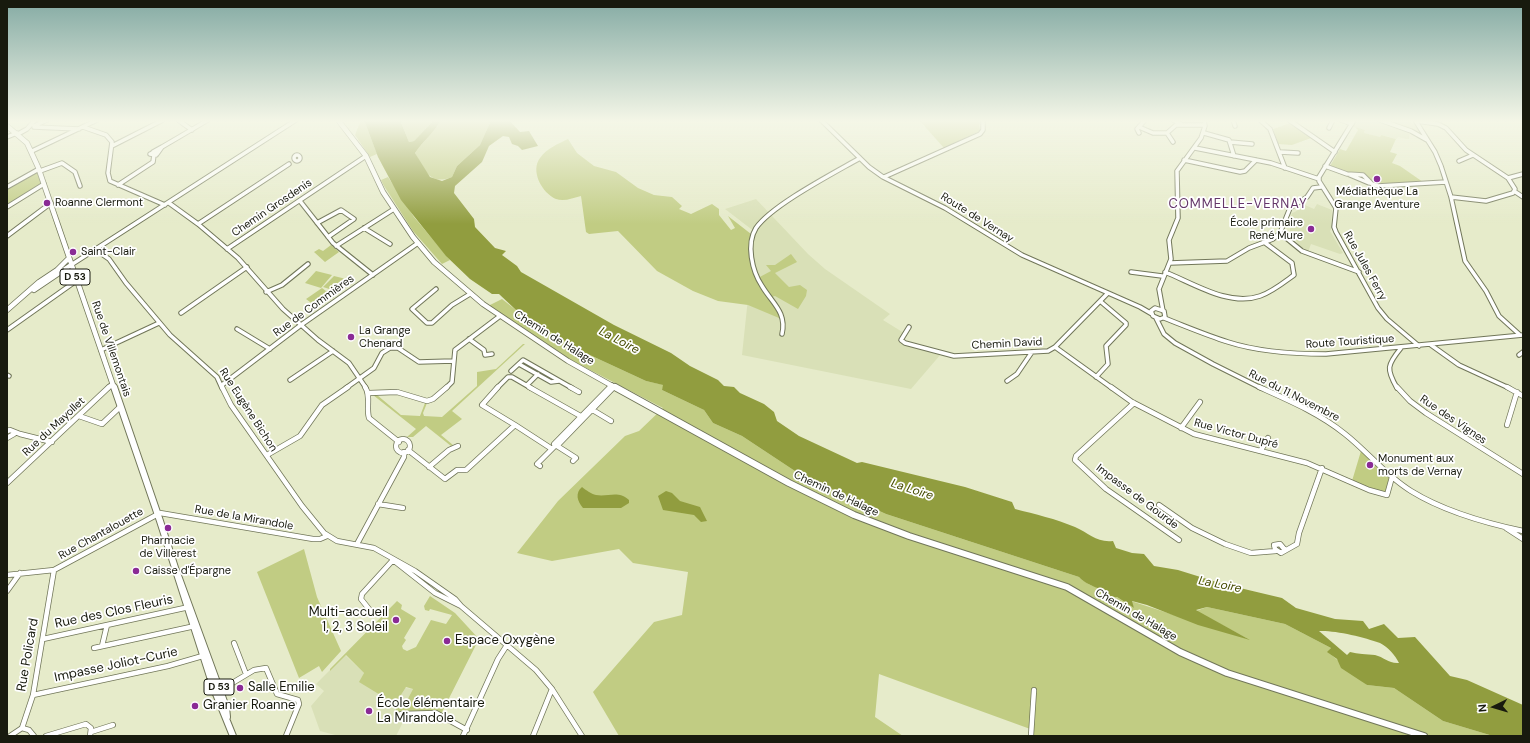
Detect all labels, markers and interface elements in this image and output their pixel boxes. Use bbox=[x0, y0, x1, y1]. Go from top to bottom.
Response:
marker: Médiathèque La Grange Aventure bbox=[1372, 174, 1382, 184]
street label: Chemin Grosdenis bbox=[229, 176, 315, 240]
place label: Médiathèque La Grange Aventure bbox=[1334, 185, 1420, 211]
street label: Route de Vernay bbox=[938, 190, 1016, 246]
place label: Roanne Clermont bbox=[55, 196, 143, 210]
district label: COMMELLE-VERNAY bbox=[1168, 197, 1308, 213]
marker: Roanne Clermont bbox=[42, 198, 52, 208]
place label: École primaire René Mure bbox=[1230, 216, 1303, 242]
marker: École primaire René Mure bbox=[1306, 224, 1316, 234]
street label: Rue Jules Ferry bbox=[1341, 229, 1389, 303]
place label: Saint-Clair bbox=[81, 245, 136, 259]
marker: Saint-Clair bbox=[68, 247, 78, 257]
road number: D 53 bbox=[60, 269, 90, 285]
street label: Rue de Commières bbox=[271, 272, 357, 340]
street label: Rue de Villemontais bbox=[88, 299, 134, 399]
street label: Chemin de Halage bbox=[511, 308, 597, 368]
place label: La Grange Chenard bbox=[359, 324, 411, 350]
water label: La Loire bbox=[596, 324, 642, 358]
marker: La Grange Chenard bbox=[346, 332, 356, 342]
street label: Route Touristique bbox=[1305, 332, 1395, 352]
street label: Chemin David bbox=[971, 336, 1043, 352]
street label: Rue Eugène Bichon bbox=[216, 366, 280, 454]
street label: Rue du 11 Novembre bbox=[1246, 367, 1342, 425]
street label: Rue des Vignes bbox=[1417, 393, 1489, 447]
street label: Rue du Mayollet bbox=[20, 395, 88, 459]
street label: Rue Victor Dupré bbox=[1192, 416, 1280, 452]
place label: Monument aux morts de Vernay bbox=[1378, 452, 1462, 478]
marker: Monument aux morts de Vernay bbox=[1365, 460, 1375, 470]
street label: Impasse de Gourde bbox=[1093, 462, 1181, 532]
street label: Chemin de Halage bbox=[791, 469, 881, 519]
water label: La Loire bbox=[889, 476, 935, 504]
street label: Rue de la Mirandole bbox=[194, 503, 294, 533]
street label: Rue Chantalouette bbox=[56, 505, 146, 563]
marker: Pharmacie de Villerest bbox=[163, 523, 173, 533]
place label: Pharmacie de Villerest bbox=[140, 534, 196, 560]
place label: Caisse d'Épargne bbox=[144, 564, 231, 578]
marker: Caisse d'Épargne bbox=[131, 566, 141, 576]
water label: La Loire bbox=[1197, 574, 1243, 596]
street label: Chemin de Halage bbox=[1093, 586, 1179, 644]
street label: Rue des Clos Fleuris bbox=[53, 592, 175, 632]
place label: Multi-accueil 1, 2, 3 Soleil bbox=[309, 605, 388, 636]
marker: Multi-accueil 1, 2, 3 Soleil bbox=[391, 615, 401, 625]
street label: Rue Policard bbox=[14, 617, 42, 693]
place label: Espace Oxygène bbox=[455, 633, 555, 649]
marker: Espace Oxygène bbox=[442, 636, 452, 646]
street label: Impasse Joliot-Curie bbox=[53, 644, 179, 686]
road number: D 53 bbox=[204, 679, 234, 695]
place label: Salle Emilie bbox=[248, 680, 315, 696]
marker: Salle Emilie bbox=[235, 683, 245, 693]
north arrow bbox=[1474, 687, 1514, 727]
place label: École élémentaire La Mirandole bbox=[377, 696, 485, 727]
place label: Granier Roanne bbox=[203, 698, 295, 714]
marker: Granier Roanne bbox=[190, 701, 200, 711]
text: N bbox=[1475, 703, 1489, 713]
marker: École élémentaire La Mirandole bbox=[364, 706, 374, 716]

